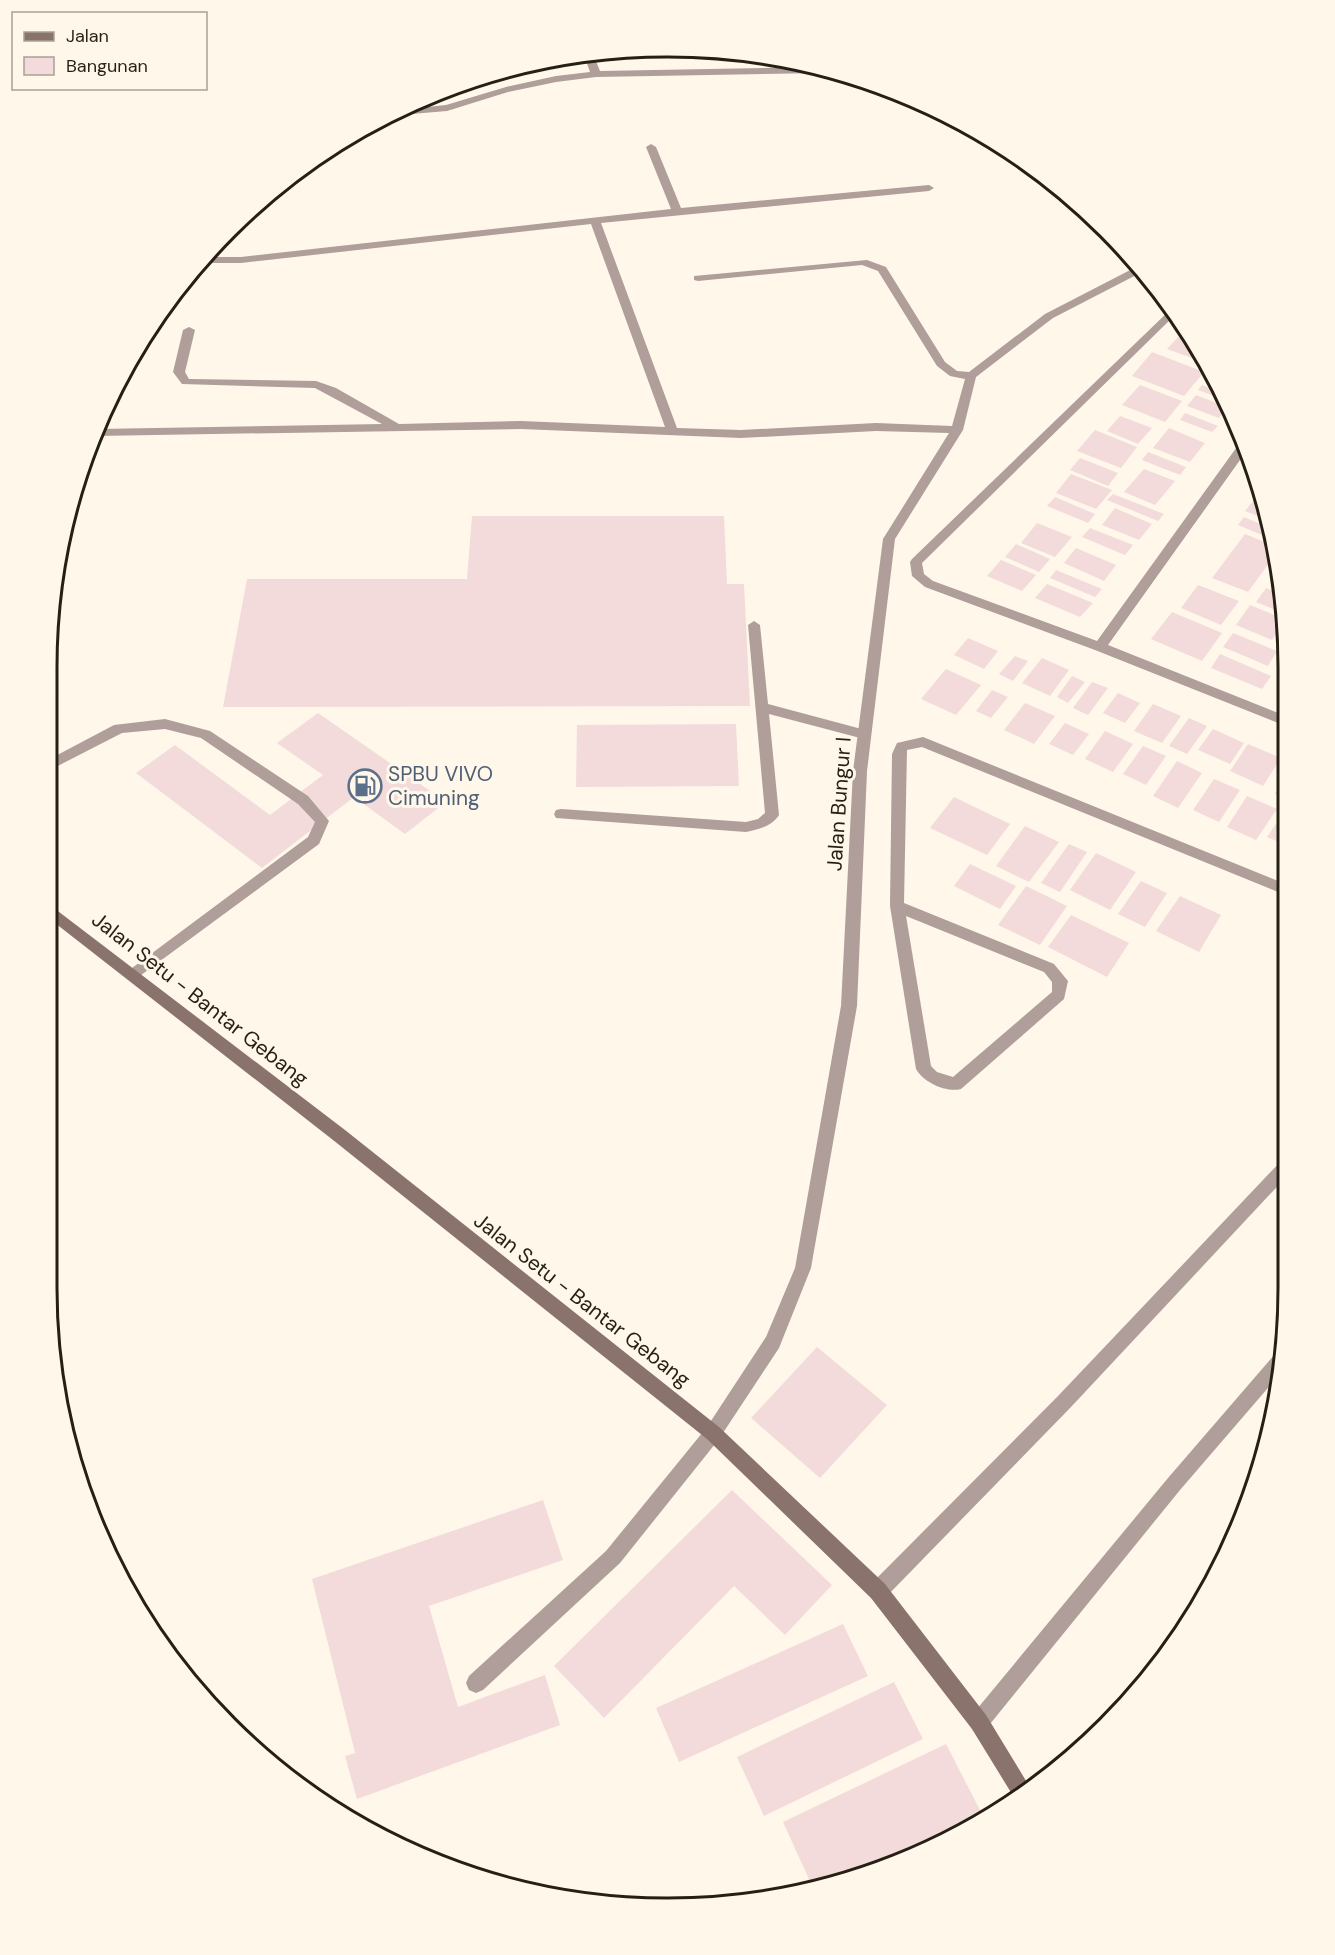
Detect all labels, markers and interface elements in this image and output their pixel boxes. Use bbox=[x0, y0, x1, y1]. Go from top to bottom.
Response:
legend bbox=[12, 12, 207, 90]
text: Jalan bbox=[66, 24, 109, 48]
text: Bangunan bbox=[66, 54, 148, 78]
street label: Jalan Bungur I bbox=[820, 736, 858, 872]
place label: SPBU VIVO Cimuning bbox=[388, 760, 493, 812]
fuel station icon: SPBU VIVO Cimuning bbox=[347, 768, 383, 804]
street label: Jalan Setu - Bantar Gebang bbox=[86, 906, 314, 1093]
street label: Jalan Setu - Bantar Gebang bbox=[468, 1207, 696, 1394]

